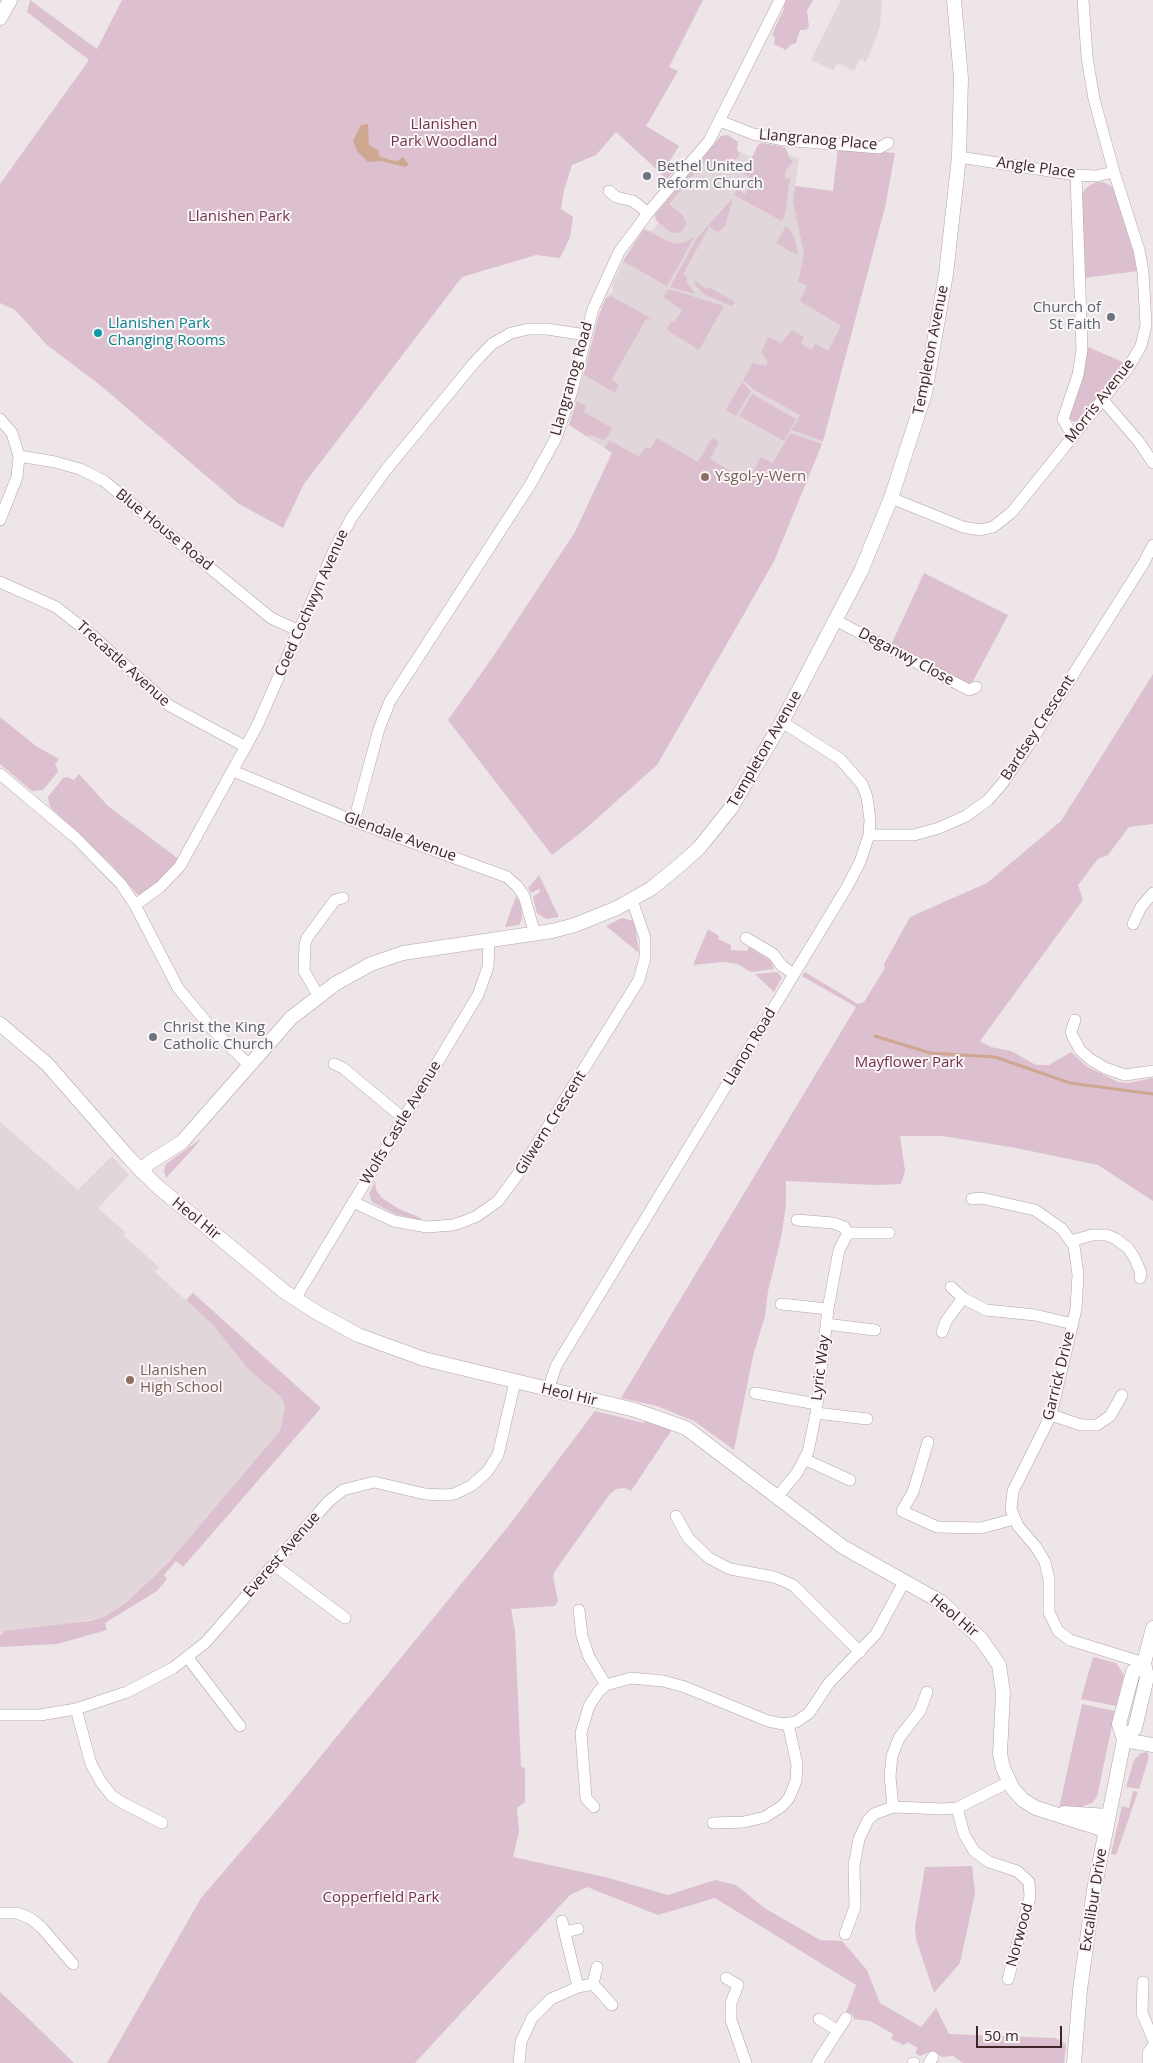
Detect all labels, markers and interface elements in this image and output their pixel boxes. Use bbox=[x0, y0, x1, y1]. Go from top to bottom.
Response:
park label: Llanishen Park Woodland bbox=[391, 116, 497, 151]
street label: Llangranog Place bbox=[758, 126, 878, 154]
street label: Angle Place bbox=[995, 154, 1077, 182]
place label: Bethel United Reform Church bbox=[657, 158, 763, 193]
marker: Bethel United Reform Church bbox=[641, 170, 653, 182]
park label: Llanishen Park bbox=[188, 208, 290, 226]
street label: Templeton Avenue bbox=[910, 284, 952, 416]
place label: Church of St Faith bbox=[1033, 299, 1101, 334]
marker: Church of St Faith bbox=[1105, 311, 1117, 323]
place label: Llanishen Park Changing Rooms bbox=[108, 315, 226, 350]
street label: Llangranog Road bbox=[547, 320, 597, 438]
marker: Llanishen Park Changing Rooms bbox=[92, 327, 104, 339]
street label: Morris Avenue bbox=[1062, 355, 1138, 447]
place label: Ysgol-y-Wern bbox=[715, 468, 806, 486]
marker: Ysgol-y-Wern bbox=[699, 471, 711, 483]
street label: Blue House Road bbox=[112, 485, 216, 575]
street label: Coed Cochwyn Avenue bbox=[271, 527, 353, 679]
street label: Trecastle Avenue bbox=[73, 617, 173, 711]
street label: Deganwy Close bbox=[855, 624, 957, 690]
street label: Bardsey Crescent bbox=[997, 672, 1079, 784]
street label: Templeton Avenue bbox=[724, 687, 806, 811]
street label: Glendale Avenue bbox=[341, 808, 459, 866]
street label: Llanon Road bbox=[720, 1005, 780, 1089]
place label: Christ the King Catholic Church bbox=[163, 1019, 273, 1054]
marker: Christ the King Catholic Church bbox=[147, 1031, 159, 1043]
park label: Mayflower Park bbox=[855, 1054, 963, 1072]
street label: Wolfs Castle Avenue bbox=[357, 1058, 445, 1188]
street label: Gilwern Crescent bbox=[512, 1068, 590, 1178]
street label: Heol Hir bbox=[168, 1194, 224, 1244]
street label: Garrick Drive bbox=[1039, 1330, 1079, 1422]
street label: Lyric Way bbox=[808, 1334, 834, 1402]
place label: Llanishen High School bbox=[140, 1362, 223, 1397]
marker: Llanishen High School bbox=[124, 1374, 136, 1386]
street label: Heol Hir bbox=[539, 1380, 599, 1410]
street label: Everest Avenue bbox=[240, 1509, 324, 1601]
street label: Heol Hir bbox=[926, 1591, 982, 1641]
street label: Excalibur Drive bbox=[1077, 1847, 1111, 1953]
park label: Copperfield Park bbox=[323, 1889, 439, 1907]
street label: Norwood bbox=[1003, 1901, 1037, 1969]
scale bar bbox=[978, 2016, 1064, 2048]
text: 50 m bbox=[984, 2025, 1019, 2045]

